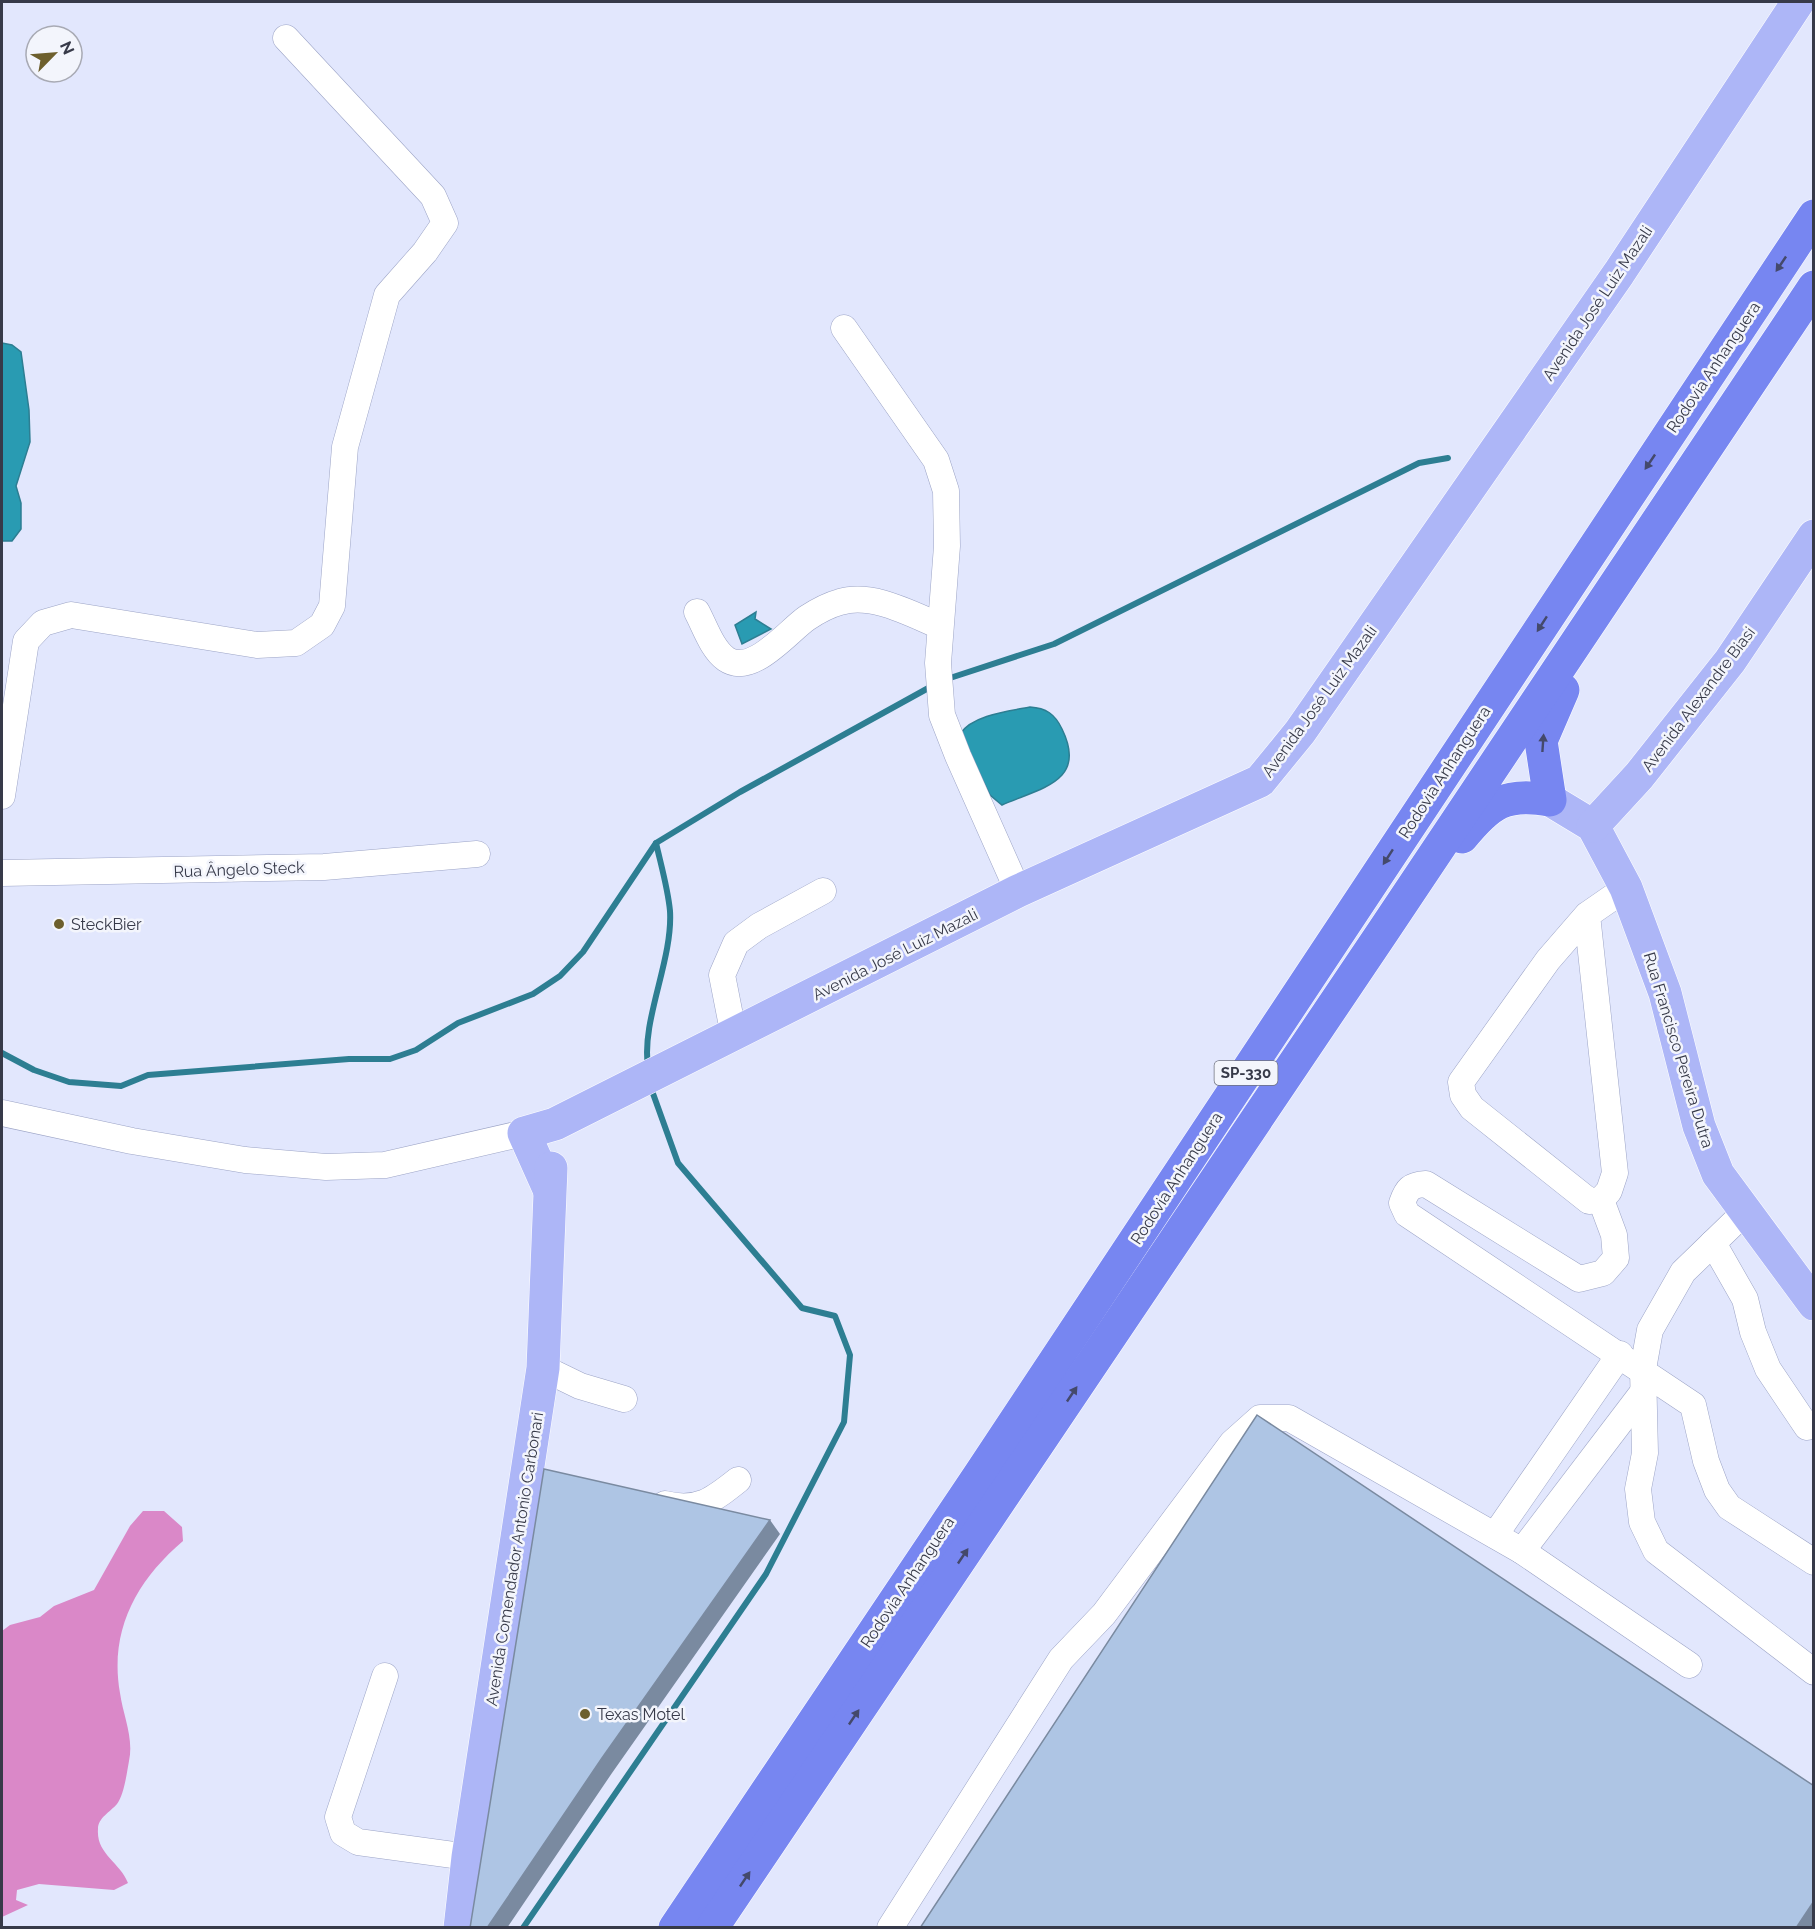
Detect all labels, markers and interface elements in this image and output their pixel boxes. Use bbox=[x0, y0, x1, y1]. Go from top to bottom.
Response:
north arrow bbox=[24, 24, 84, 84]
text: N bbox=[56, 38, 78, 57]
street label: Avenida José Luiz Mazali bbox=[1538, 222, 1656, 384]
one-way arrow bbox=[1775, 256, 1787, 272]
street label: Rodovia Anhanguera bbox=[1663, 298, 1764, 436]
one-way arrow bbox=[1644, 453, 1655, 470]
one-way arrow bbox=[1537, 616, 1548, 632]
street label: Avenida José Luiz Mazali bbox=[1258, 622, 1381, 781]
street label: Avenida Alexandre Biasi bbox=[1638, 623, 1759, 775]
street label: Rodovia Anhanguera bbox=[1395, 703, 1494, 842]
one-way arrow bbox=[1538, 733, 1548, 752]
one-way arrow bbox=[1383, 849, 1394, 865]
street label: Rua Ângelo Steck bbox=[173, 857, 305, 881]
street label: Avenida José Luiz Mazali bbox=[810, 905, 981, 1004]
place label: SteckBier bbox=[71, 915, 142, 934]
marker: SteckBier bbox=[52, 917, 66, 931]
street label: Rua Francisco Pereira Dutra bbox=[1640, 950, 1717, 1150]
road number: SP-330 bbox=[1214, 1061, 1278, 1085]
street label: Rodovia Anhanguera bbox=[1127, 1109, 1226, 1248]
one-way arrow bbox=[1066, 1386, 1078, 1402]
street label: Avenida Comendador Antonio Carbonari bbox=[482, 1411, 547, 1707]
street label: Rodovia Anhanguera bbox=[857, 1513, 958, 1651]
one-way arrow bbox=[957, 1548, 969, 1564]
place label: Texas Motel bbox=[597, 1705, 685, 1724]
marker: Texas Motel bbox=[578, 1707, 592, 1721]
one-way arrow bbox=[848, 1710, 860, 1726]
one-way arrow bbox=[739, 1871, 750, 1887]

